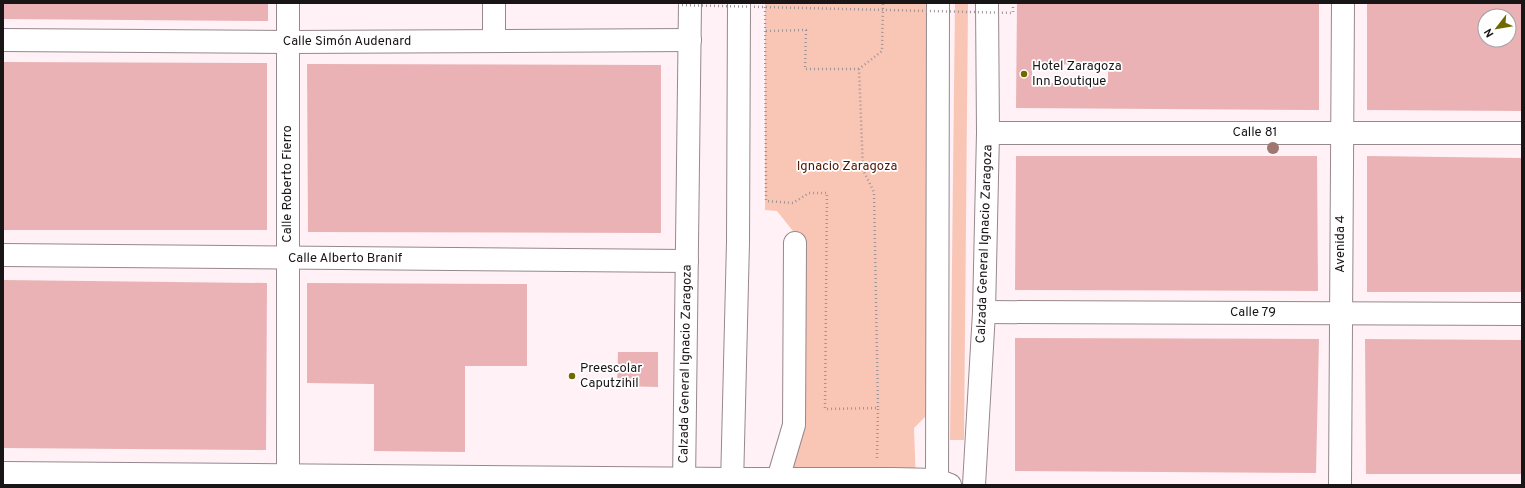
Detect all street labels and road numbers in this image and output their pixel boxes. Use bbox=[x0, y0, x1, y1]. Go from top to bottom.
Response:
street label: Calle Simón Audenard bbox=[283, 34, 411, 50]
street label: Calle Roberto Fierro bbox=[280, 125, 296, 243]
street label: Calle 81 bbox=[1233, 125, 1277, 141]
street label: Calzada General Ignacio Zaragoza bbox=[974, 144, 996, 344]
street label: Avenida 4 bbox=[1333, 215, 1349, 273]
street label: Calle Alberto Branif bbox=[288, 251, 403, 267]
street label: Calzada General Ignacio Zaragoza bbox=[676, 264, 696, 464]
street label: Calle 79 bbox=[1230, 305, 1276, 321]

